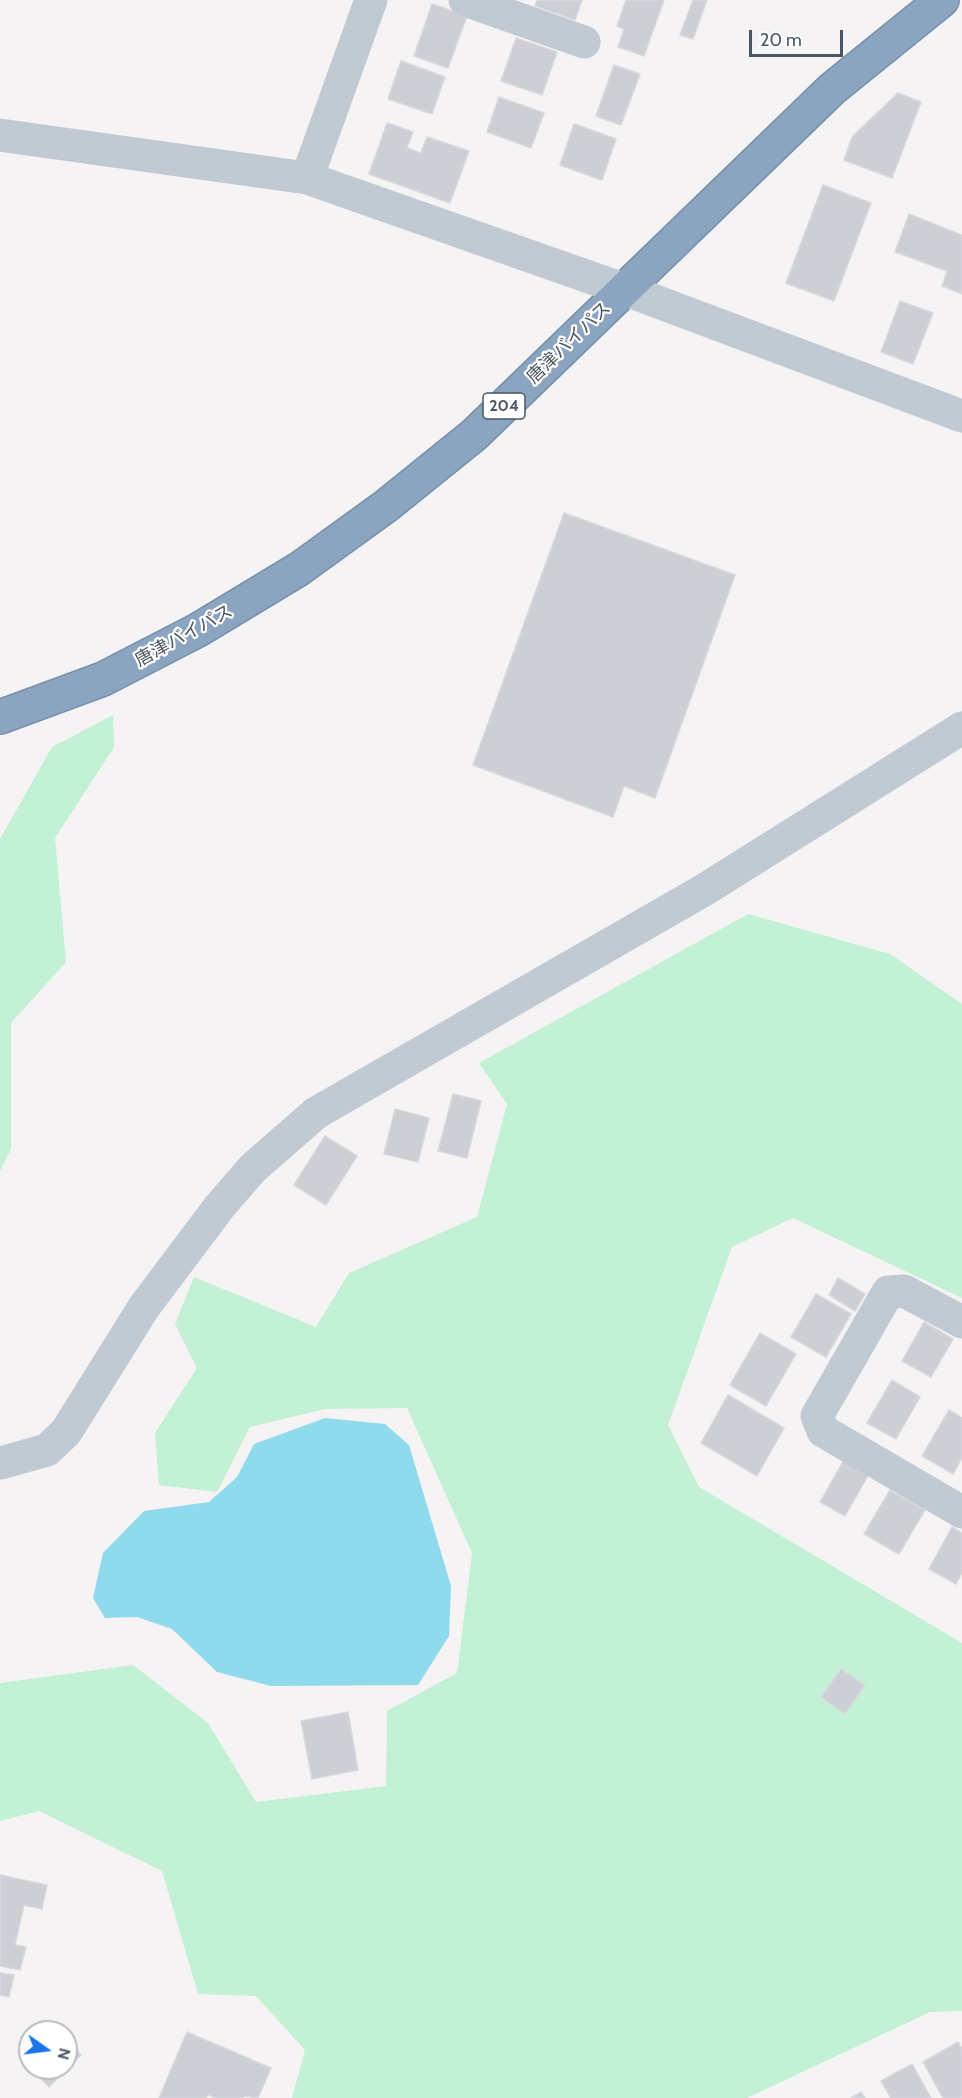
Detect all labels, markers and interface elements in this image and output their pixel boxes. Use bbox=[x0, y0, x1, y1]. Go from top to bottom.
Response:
scale bar bbox=[752, 18, 846, 56]
text: 20 m bbox=[760, 29, 802, 51]
street label: 唐津バイパス bbox=[523, 298, 615, 388]
road number: 204 bbox=[483, 393, 525, 419]
street label: 唐津バイパス bbox=[132, 600, 236, 672]
north arrow bbox=[18, 2020, 78, 2080]
text: N bbox=[53, 2046, 75, 2062]

